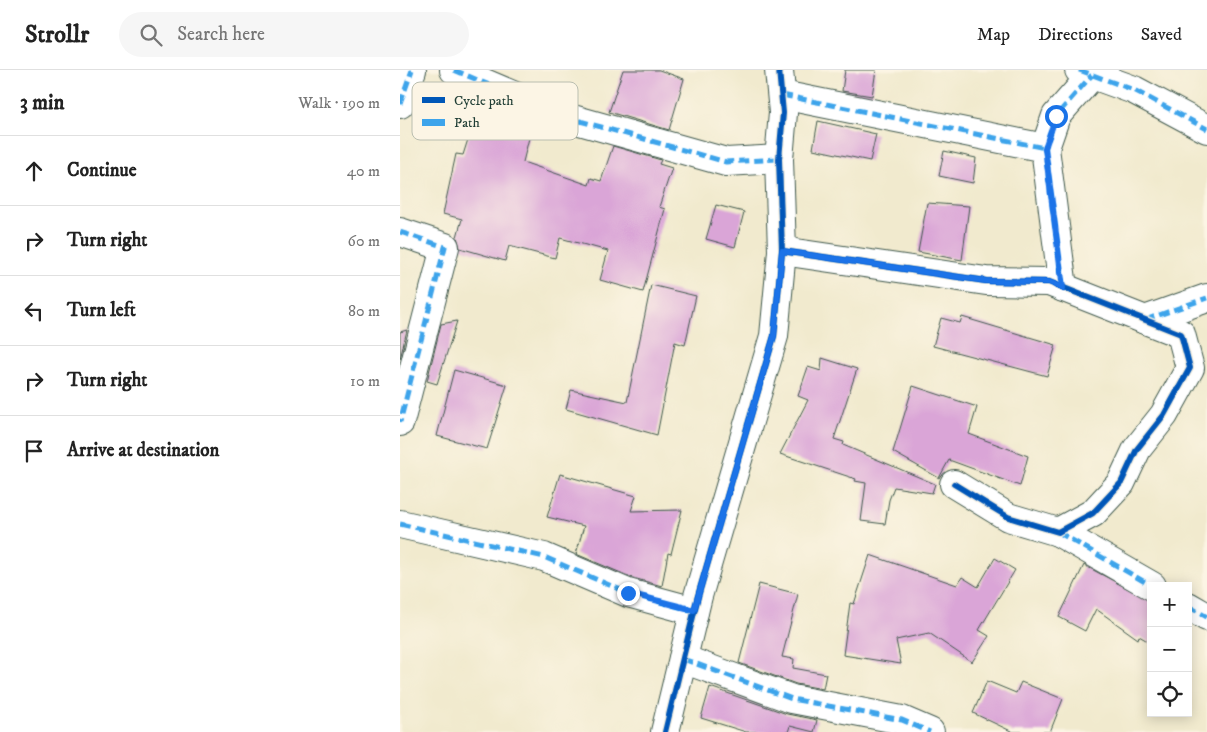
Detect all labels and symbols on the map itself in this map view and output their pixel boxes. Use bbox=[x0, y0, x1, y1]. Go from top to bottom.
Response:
legend bbox=[412, 82, 578, 140]
text: Cycle path bbox=[454, 92, 514, 110]
route start bbox=[1045, 105, 1068, 128]
text: Path bbox=[454, 114, 481, 132]
route end bbox=[617, 582, 640, 605]

